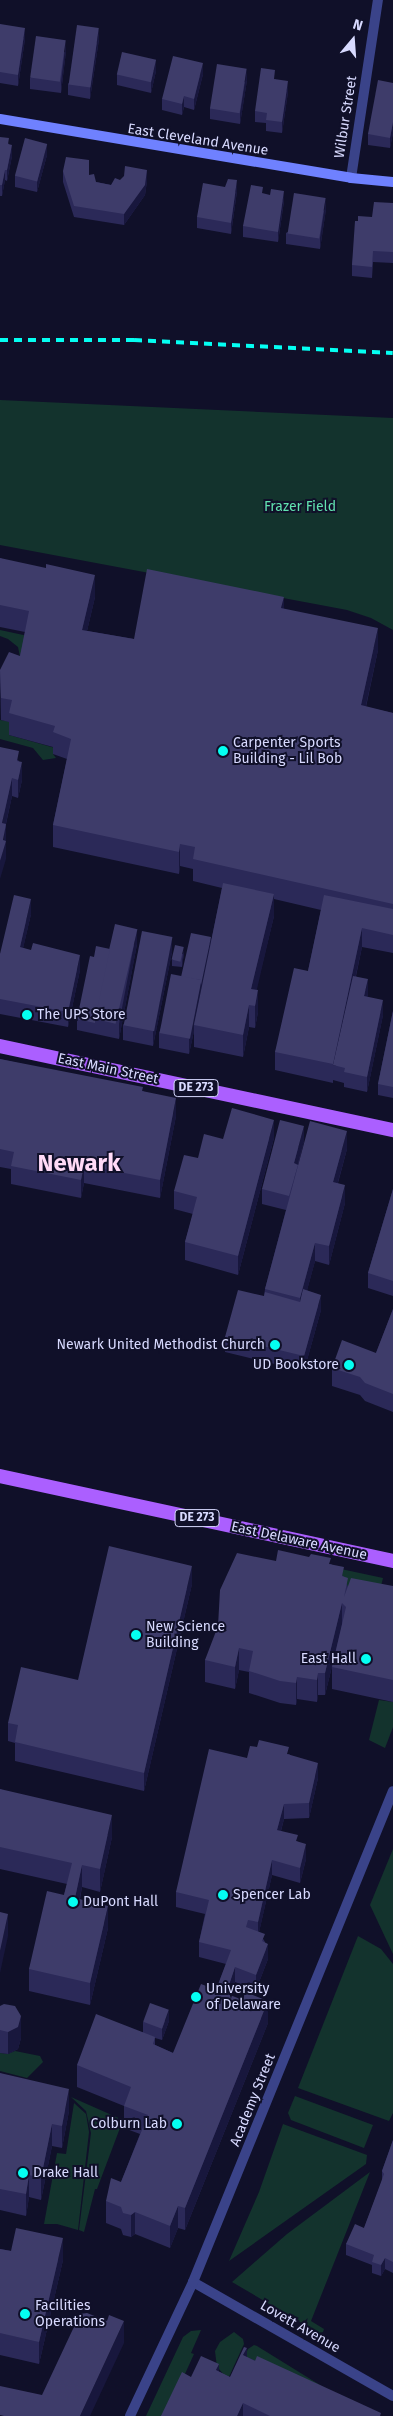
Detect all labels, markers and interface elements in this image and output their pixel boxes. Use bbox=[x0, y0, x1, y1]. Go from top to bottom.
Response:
north arrow bbox=[328, 15, 378, 65]
text: N bbox=[351, 16, 365, 35]
street label: Wilbur Street bbox=[331, 75, 361, 159]
street label: East Cleveland Avenue bbox=[126, 121, 270, 159]
park label: Frazer Field bbox=[264, 499, 336, 515]
place label: Carpenter Sports Building - Lil Bob bbox=[233, 735, 342, 768]
marker: Carpenter Sports Building - Lil Bob bbox=[217, 745, 229, 757]
place label: The UPS Store bbox=[37, 1007, 126, 1023]
marker: The UPS Store bbox=[21, 1009, 33, 1021]
street label: East Main Street bbox=[56, 1050, 160, 1088]
road number: DE 273 bbox=[174, 1078, 218, 1098]
district label: Newark bbox=[38, 1150, 120, 1178]
place label: Newark United Methodist Church bbox=[57, 1337, 265, 1353]
marker: Newark United Methodist Church bbox=[269, 1339, 281, 1351]
place label: UD Bookstore bbox=[253, 1357, 339, 1373]
marker: UD Bookstore bbox=[343, 1359, 355, 1371]
road number: DE 273 bbox=[174, 1509, 220, 1528]
street label: East Delaware Avenue bbox=[229, 1518, 369, 1564]
place label: New Science Building bbox=[146, 1619, 225, 1651]
marker: New Science Building bbox=[130, 1629, 142, 1641]
place label: East Hall bbox=[301, 1651, 356, 1667]
marker: East Hall bbox=[360, 1653, 372, 1665]
place label: Spencer Lab bbox=[233, 1887, 311, 1903]
marker: Spencer Lab bbox=[217, 1889, 229, 1901]
place label: DuPont Hall bbox=[83, 1894, 158, 1910]
marker: DuPont Hall bbox=[67, 1896, 79, 1908]
place label: University of Delaware bbox=[206, 1981, 281, 2014]
marker: University of Delaware bbox=[190, 1991, 202, 2003]
street label: Academy Street bbox=[227, 2051, 279, 2149]
place label: Colburn Lab bbox=[91, 2116, 167, 2132]
marker: Colburn Lab bbox=[171, 2118, 183, 2130]
place label: Drake Hall bbox=[33, 2165, 98, 2181]
marker: Drake Hall bbox=[17, 2167, 29, 2179]
street label: Lovett Avenue bbox=[257, 2297, 343, 2357]
place label: Facilities Operations bbox=[35, 2298, 105, 2330]
marker: Facilities Operations bbox=[19, 2308, 31, 2320]

